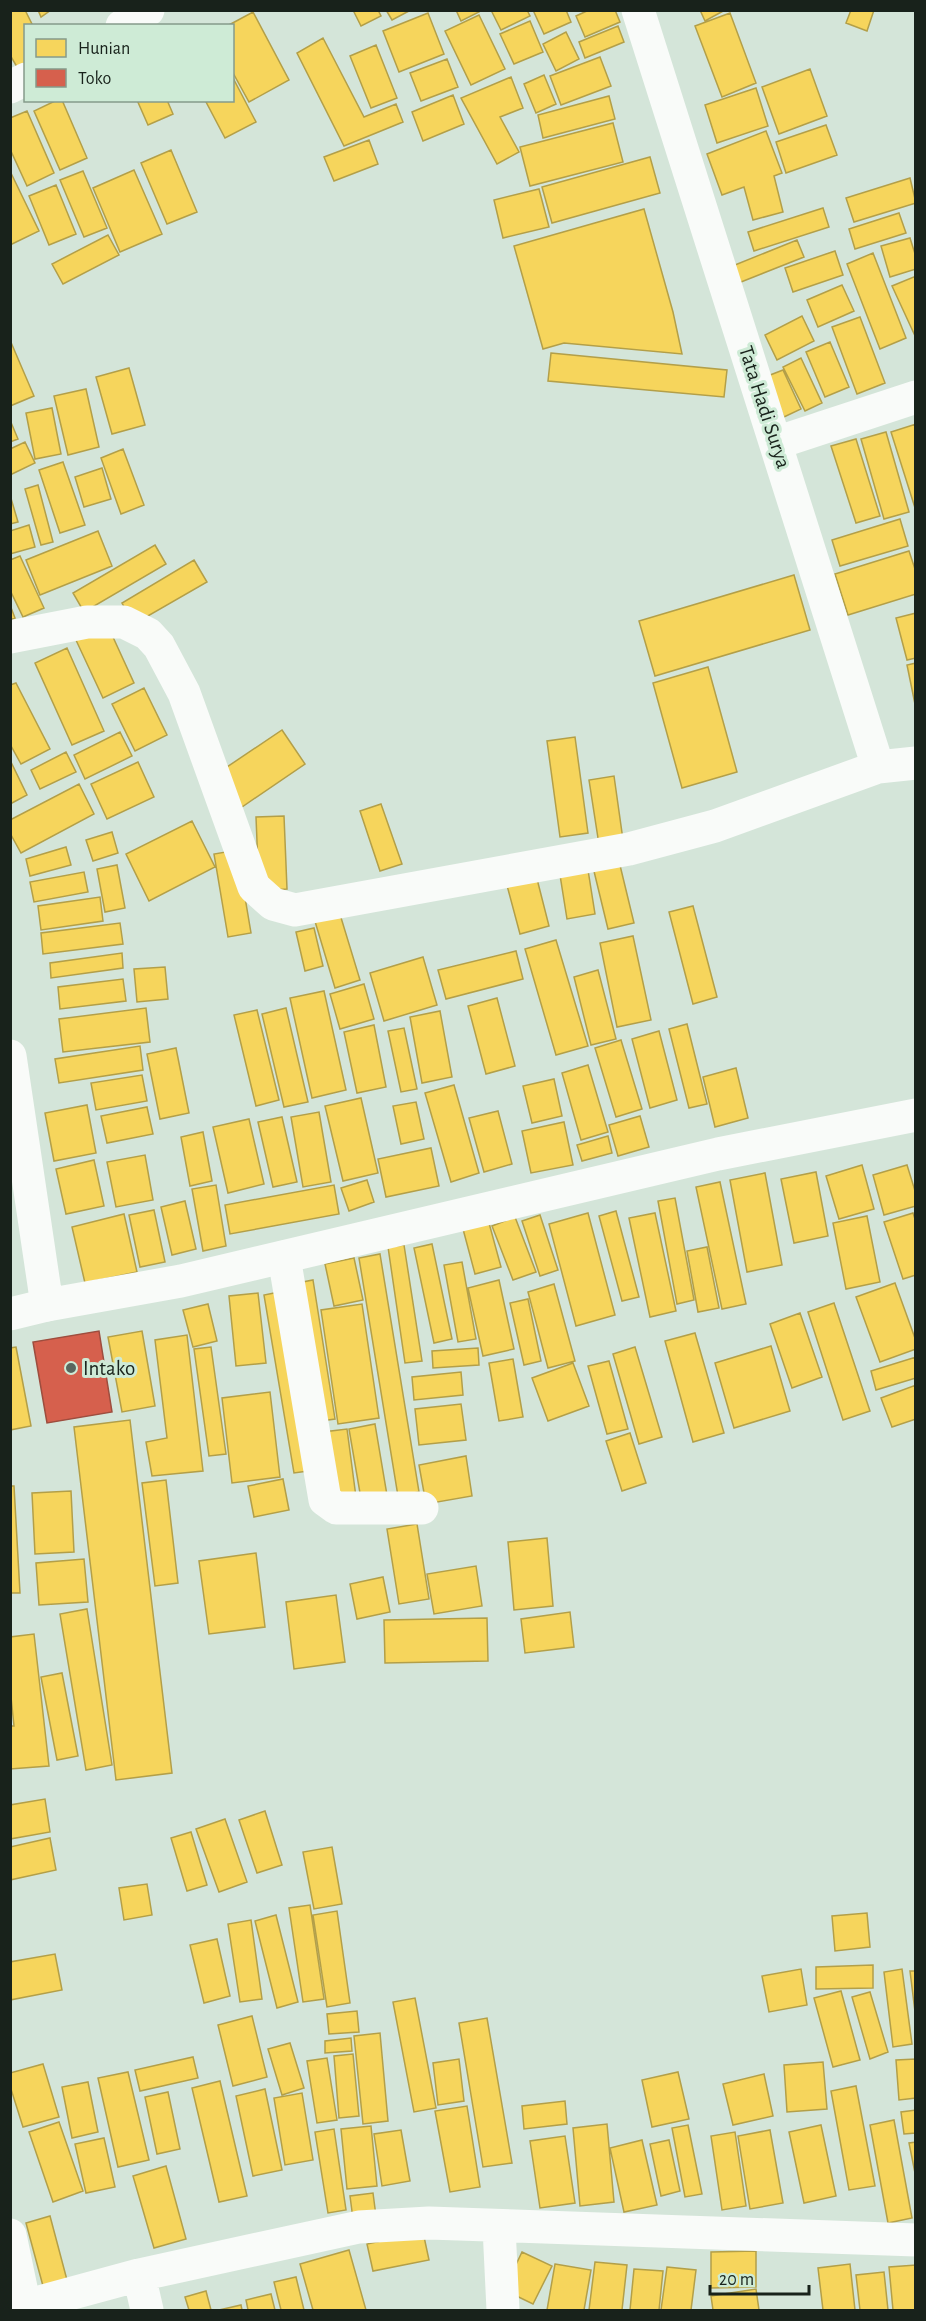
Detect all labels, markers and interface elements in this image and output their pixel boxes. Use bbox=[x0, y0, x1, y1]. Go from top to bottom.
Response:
legend bbox=[24, 24, 234, 102]
text: Hunian bbox=[78, 40, 130, 58]
text: Toko bbox=[78, 70, 111, 88]
street label: Tata Hadi Surya bbox=[735, 343, 794, 471]
place label: Intako bbox=[83, 1358, 135, 1379]
marker: Intako bbox=[64, 1361, 78, 1375]
scale bar bbox=[710, 2258, 809, 2296]
text: 20 m bbox=[719, 2271, 754, 2289]

